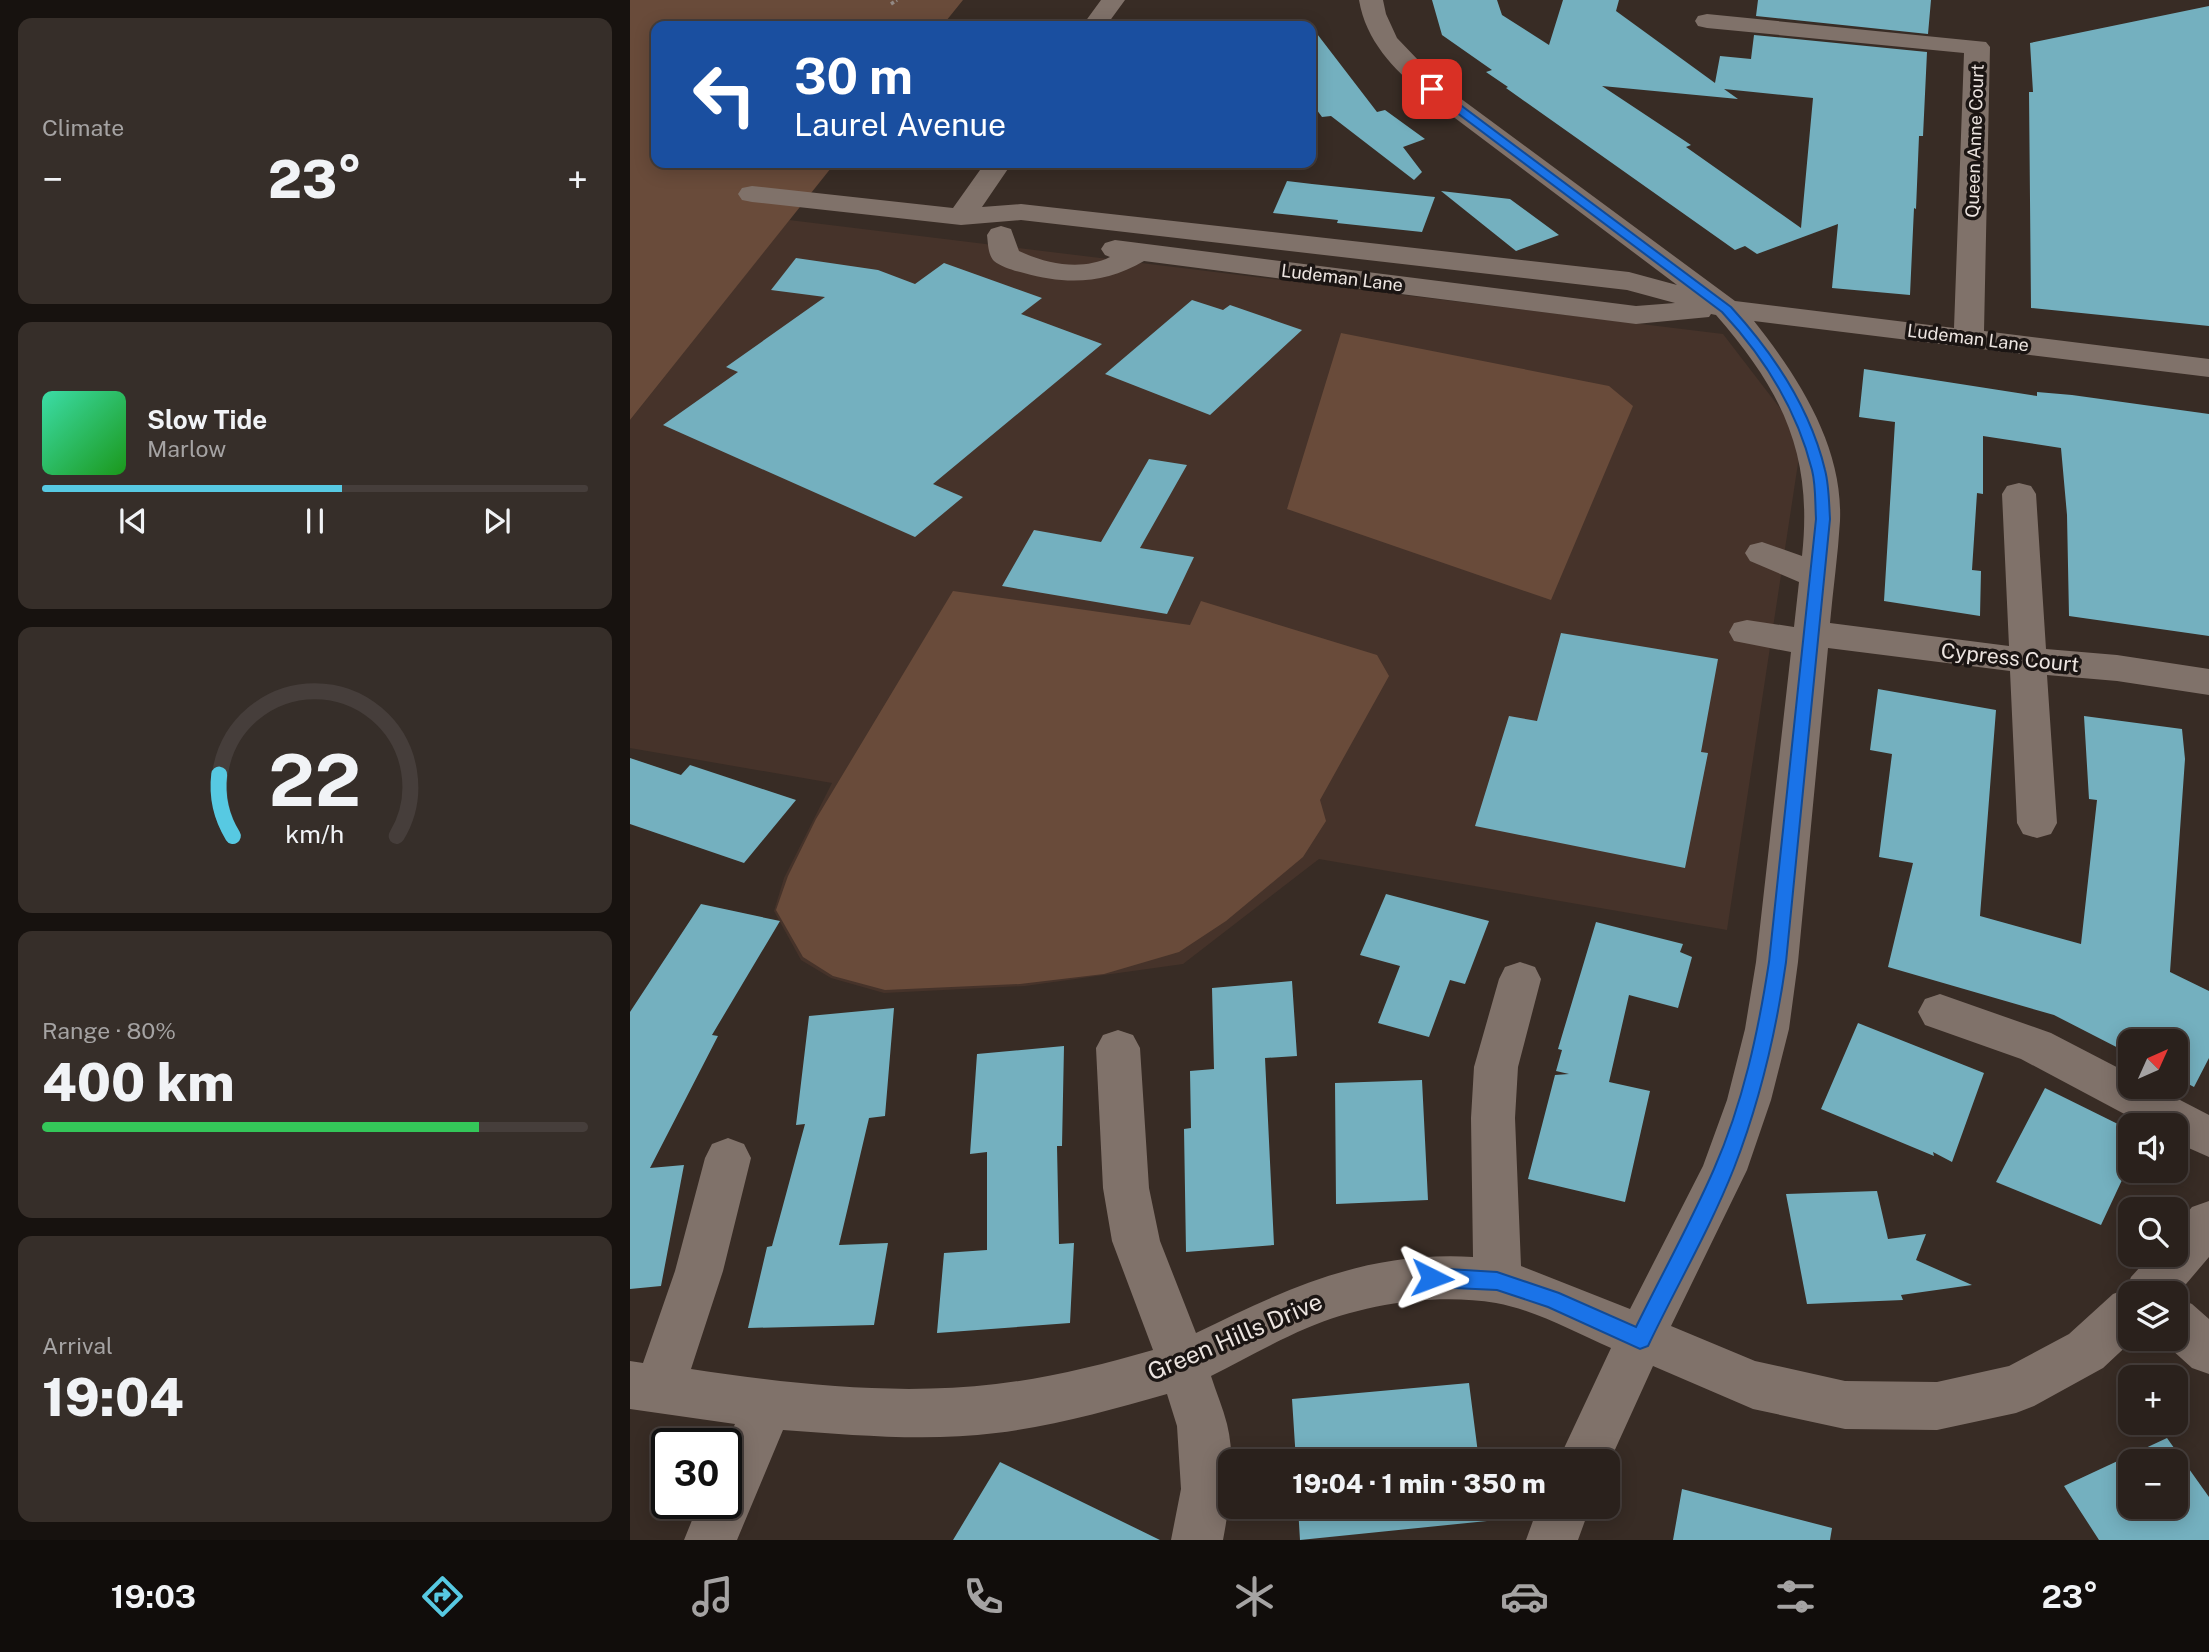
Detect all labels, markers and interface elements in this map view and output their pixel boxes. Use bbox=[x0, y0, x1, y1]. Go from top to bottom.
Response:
text: 30 m bbox=[794, 47, 913, 105]
icon: left bbox=[679, 49, 770, 140]
pin bbox=[1402, 59, 1462, 119]
street label: Queen Anne Court bbox=[1961, 64, 1988, 218]
icon: arrive bbox=[1413, 70, 1451, 108]
text: Laurel Avenue bbox=[794, 106, 1006, 143]
text: Climate bbox=[42, 114, 124, 141]
text: 23° bbox=[268, 149, 362, 210]
text: − bbox=[42, 157, 63, 202]
text: + bbox=[567, 157, 588, 202]
street label: Ludeman Lane bbox=[1280, 260, 1404, 295]
street label: Ludeman Lane bbox=[1906, 320, 2030, 355]
text: Slow Tide bbox=[147, 404, 267, 435]
text: Marlow bbox=[147, 435, 226, 462]
icon: previous bbox=[114, 502, 152, 540]
icon: pause bbox=[296, 502, 334, 540]
icon: next bbox=[478, 502, 516, 540]
street label: Cypress Court bbox=[1940, 638, 2080, 677]
text: 22 bbox=[269, 737, 361, 822]
text: km/h bbox=[286, 819, 344, 849]
text: Range · 80% bbox=[42, 1017, 176, 1044]
north arrow bbox=[2118, 1029, 2188, 1099]
map controls bbox=[2118, 1029, 2188, 1519]
text: 400 km bbox=[42, 1052, 235, 1113]
button: sound bbox=[2118, 1113, 2188, 1183]
button: search bbox=[2118, 1197, 2188, 1267]
position arrow bbox=[1395, 1241, 1469, 1315]
button: layers bbox=[2118, 1281, 2188, 1351]
street label: Green Hills Drive bbox=[1143, 1287, 1326, 1386]
text: Arrival bbox=[42, 1332, 113, 1359]
button: + bbox=[2118, 1365, 2188, 1435]
text: 19:04 bbox=[42, 1367, 184, 1428]
speed limit sign: 30 bbox=[651, 1428, 742, 1519]
button: − bbox=[2118, 1449, 2188, 1519]
text: 19:04 · 1 min · 350 m bbox=[1292, 1468, 1546, 1499]
icon: directions bbox=[418, 1572, 467, 1621]
icon: music bbox=[688, 1572, 737, 1621]
icon: phone bbox=[959, 1572, 1008, 1621]
icon: climate bbox=[1230, 1572, 1279, 1621]
icon: car bbox=[1500, 1572, 1549, 1621]
icon: filters bbox=[1771, 1572, 1820, 1621]
text: 19:03 bbox=[111, 1578, 196, 1615]
text: 23° bbox=[2041, 1578, 2098, 1615]

